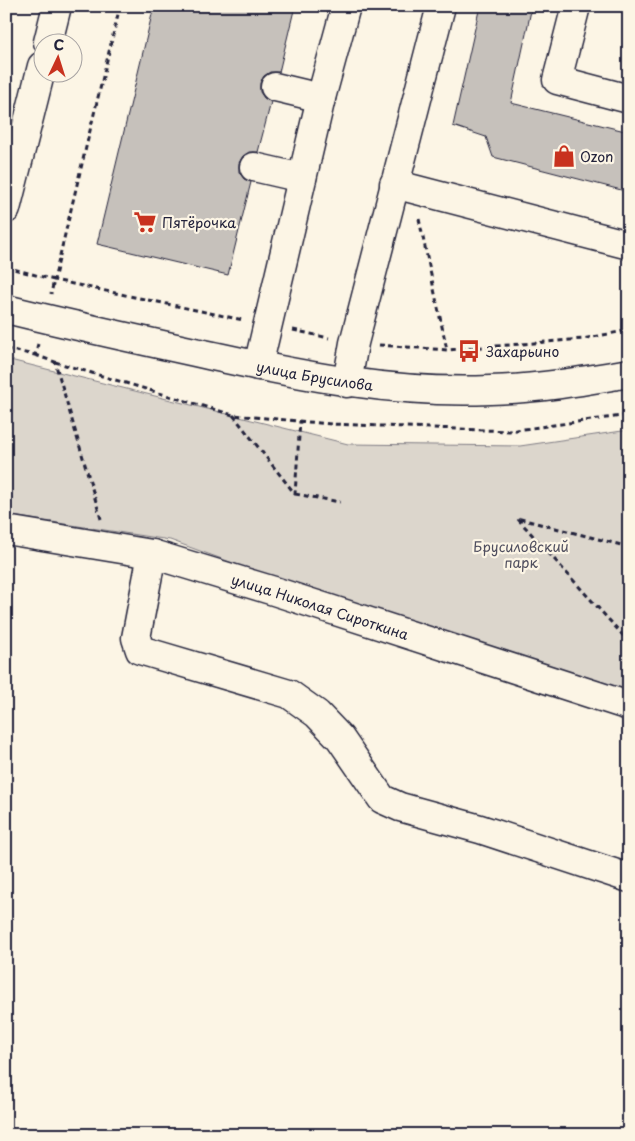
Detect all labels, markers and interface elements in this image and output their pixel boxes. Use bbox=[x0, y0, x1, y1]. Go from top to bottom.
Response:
north arrow bbox=[32, 32, 82, 82]
text: С bbox=[53, 34, 65, 55]
shop icon: Ozon bbox=[551, 143, 577, 169]
place label: Ozon bbox=[580, 146, 613, 167]
supermarket icon: Пятёрочка bbox=[132, 209, 158, 235]
place label: Пятёрочка bbox=[162, 212, 236, 233]
bus stop icon: Захарьино bbox=[456, 338, 482, 364]
place label: Захарьино bbox=[486, 341, 560, 362]
street label: улица Брусилова bbox=[255, 355, 375, 395]
park label: Брусиловский парк bbox=[473, 536, 569, 573]
street label: улица Николая Сироткина bbox=[229, 568, 412, 645]

